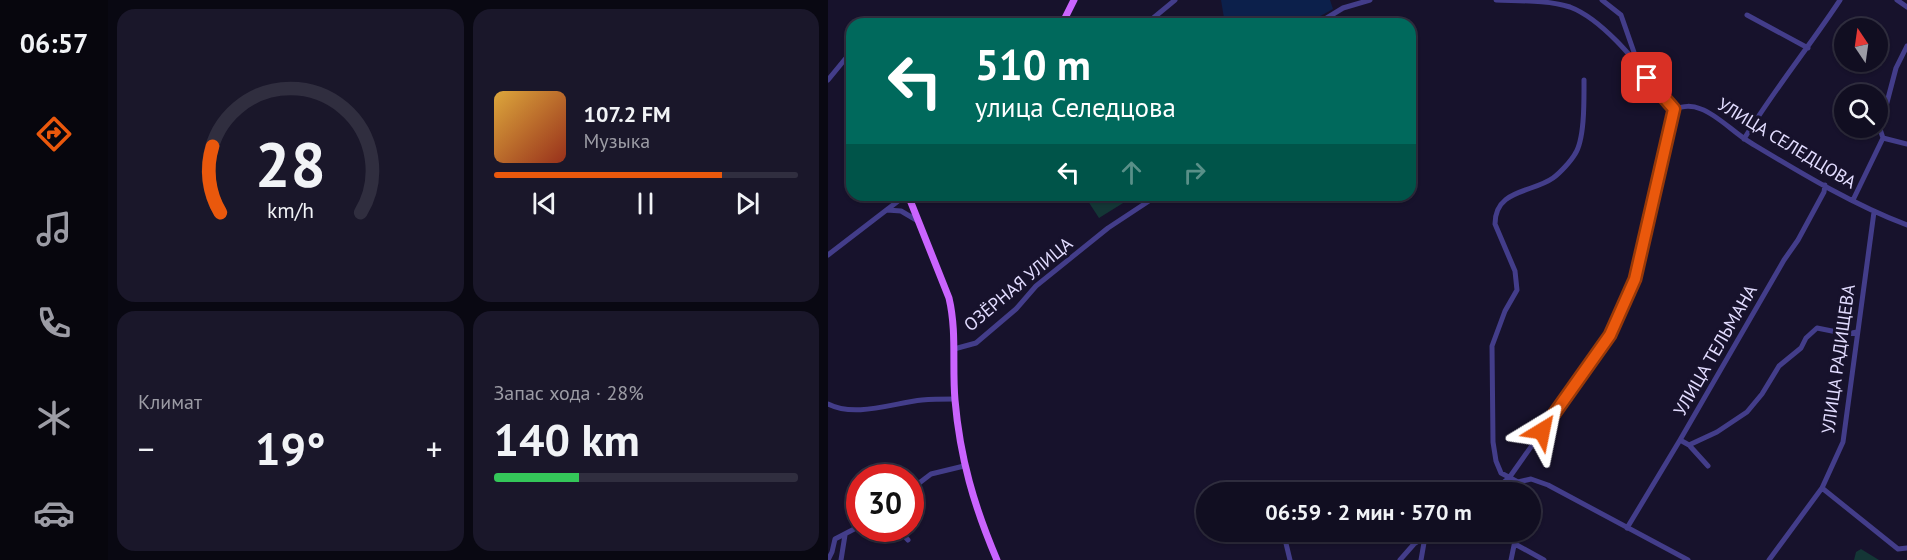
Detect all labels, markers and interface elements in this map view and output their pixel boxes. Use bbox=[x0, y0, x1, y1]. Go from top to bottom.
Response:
north arrow bbox=[1834, 18, 1888, 72]
map controls bbox=[1834, 18, 1888, 138]
text: 06:57 bbox=[20, 26, 88, 60]
text: 510 m bbox=[975, 37, 1091, 92]
icon: left bbox=[876, 42, 954, 120]
pin bbox=[1621, 52, 1672, 103]
icon: arrive bbox=[1630, 61, 1663, 94]
button: search bbox=[1834, 84, 1888, 138]
text: улица Селедцова bbox=[975, 90, 1176, 124]
street label: УЛИЦА СЕЛЕДЦОВА bbox=[1713, 92, 1861, 194]
text: 107.2 FM bbox=[584, 100, 671, 128]
icon: directions bbox=[33, 113, 75, 155]
text: 28 bbox=[255, 123, 326, 204]
text: Музыка bbox=[584, 128, 650, 154]
icon: left bbox=[1052, 156, 1085, 189]
icon: ahead bbox=[1115, 156, 1148, 189]
icon: right bbox=[1178, 156, 1211, 189]
icon: previous bbox=[528, 187, 561, 220]
icon: pause bbox=[629, 187, 662, 220]
icon: next bbox=[731, 187, 764, 220]
text: km/h bbox=[267, 196, 314, 224]
icon: music bbox=[33, 208, 75, 250]
street label: ОЗЁРНАЯ УЛИЦА bbox=[959, 232, 1077, 336]
street label: УЛИЦА ТЕЛЬМАНА bbox=[1668, 280, 1762, 420]
street label: УЛИЦА РАДИЩЕВА bbox=[1816, 282, 1860, 435]
icon: phone bbox=[33, 302, 75, 344]
text: Запас хода · 28% bbox=[494, 380, 644, 406]
text: Климат bbox=[138, 389, 202, 415]
icon: climate bbox=[33, 397, 75, 439]
position arrow bbox=[1510, 399, 1574, 463]
text: 140 km bbox=[494, 410, 640, 468]
text: 19° bbox=[255, 419, 326, 477]
text: − bbox=[138, 427, 155, 470]
text: + bbox=[426, 427, 442, 470]
speed limit sign: 30 bbox=[846, 464, 924, 542]
icon: car bbox=[33, 492, 75, 534]
text: 06:59 · 2 мин · 570 m bbox=[1265, 498, 1472, 526]

